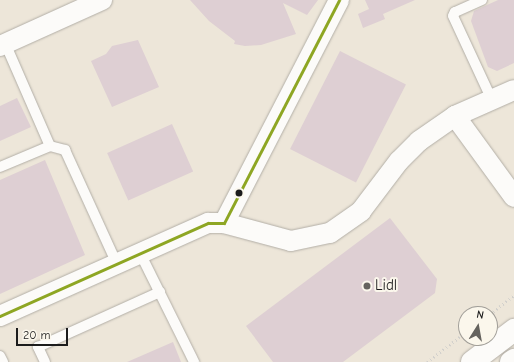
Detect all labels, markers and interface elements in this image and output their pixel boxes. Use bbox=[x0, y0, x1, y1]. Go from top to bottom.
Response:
unlabelled marker bbox=[234, 188, 244, 198]
place label: Lidl bbox=[375, 277, 397, 295]
marker: Lidl bbox=[362, 281, 372, 291]
north arrow bbox=[458, 306, 498, 346]
text: N bbox=[475, 308, 485, 322]
scale bar bbox=[18, 320, 70, 346]
text: 20 m bbox=[23, 328, 51, 342]

